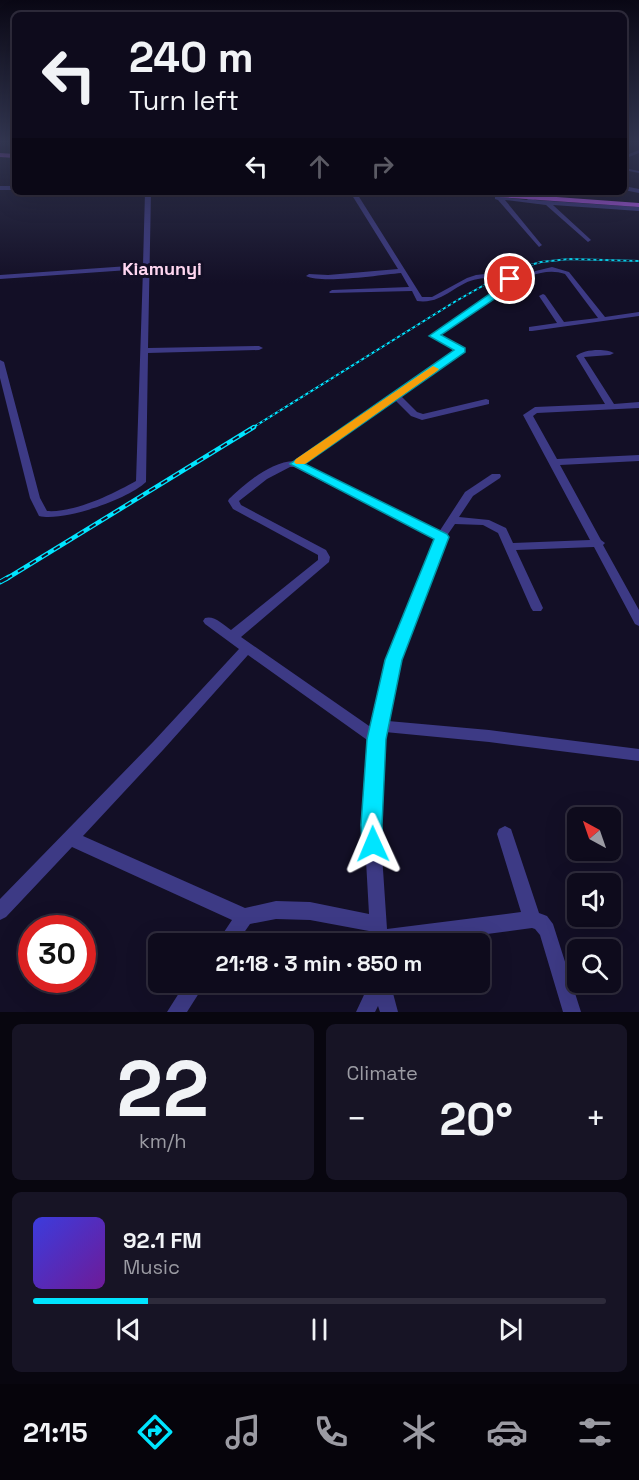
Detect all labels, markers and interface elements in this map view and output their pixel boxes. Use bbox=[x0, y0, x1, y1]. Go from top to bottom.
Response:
text: 240 m bbox=[129, 31, 254, 84]
icon: left bbox=[30, 36, 108, 114]
text: Turn left bbox=[129, 83, 239, 118]
icon: left bbox=[240, 150, 273, 183]
icon: ahead bbox=[303, 150, 336, 183]
icon: right bbox=[366, 150, 399, 183]
pin bbox=[484, 253, 535, 304]
district label: Kiamunyi bbox=[122, 257, 202, 280]
icon: arrive bbox=[493, 262, 526, 295]
north arrow bbox=[567, 807, 621, 861]
map controls bbox=[567, 807, 621, 993]
position arrow bbox=[341, 812, 405, 876]
button: sound bbox=[567, 873, 621, 927]
speed limit sign: 30 bbox=[18, 915, 96, 993]
button: search bbox=[567, 939, 621, 993]
text: 21:18 · 3 min · 850 m bbox=[216, 949, 422, 977]
text: 22 bbox=[116, 1039, 209, 1139]
text: Climate bbox=[347, 1060, 418, 1086]
text: 20° bbox=[439, 1091, 513, 1148]
text: − bbox=[347, 1098, 367, 1140]
text: + bbox=[586, 1098, 606, 1140]
text: km/h bbox=[139, 1128, 187, 1154]
text: 92.1 FM bbox=[123, 1226, 202, 1254]
text: Music bbox=[123, 1254, 180, 1280]
icon: previous bbox=[112, 1313, 145, 1346]
icon: pause bbox=[303, 1313, 336, 1346]
icon: next bbox=[494, 1313, 527, 1346]
icon: directions bbox=[134, 1411, 176, 1453]
icon: music bbox=[222, 1411, 264, 1453]
icon: phone bbox=[310, 1411, 352, 1453]
icon: climate bbox=[398, 1411, 440, 1453]
icon: car bbox=[486, 1411, 528, 1453]
icon: filters bbox=[574, 1411, 616, 1453]
text: 21:15 bbox=[23, 1415, 88, 1450]

